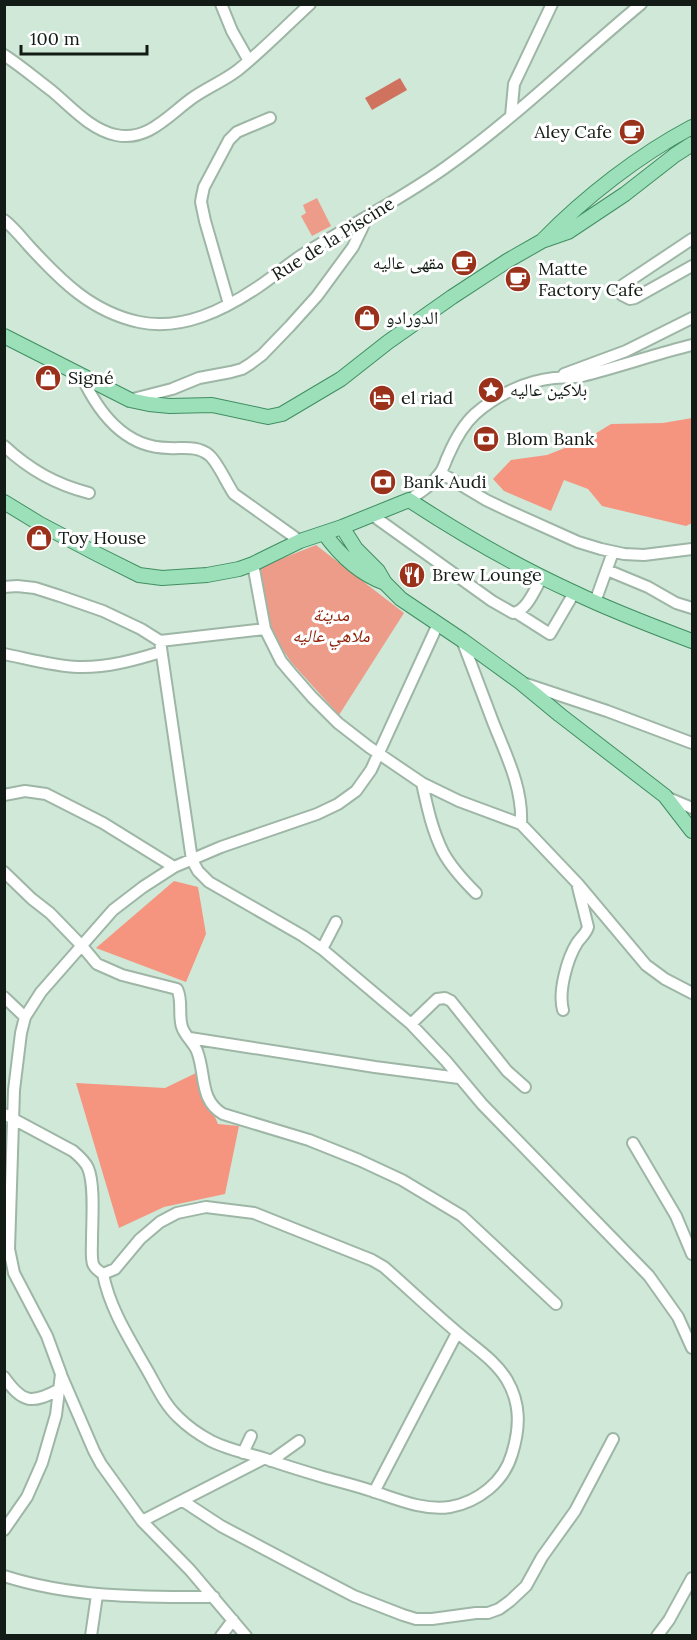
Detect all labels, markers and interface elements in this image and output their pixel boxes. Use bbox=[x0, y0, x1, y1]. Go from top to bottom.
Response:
scale bar bbox=[21, 18, 147, 56]
text: 100 m bbox=[30, 27, 80, 50]
cafe icon: Aley Cafe bbox=[617, 117, 647, 147]
place label: Aley Cafe bbox=[533, 120, 612, 143]
street label: Rue de la Piscine bbox=[267, 192, 399, 286]
cafe icon: مقهى عاليه bbox=[449, 248, 479, 278]
place label: مقهى عاليه bbox=[373, 251, 444, 274]
place label: Matte Factory Cafe bbox=[538, 257, 644, 301]
cafe icon: Matte Factory Cafe bbox=[503, 264, 533, 294]
shop icon: الدورادو bbox=[352, 303, 382, 333]
place label: الدورادو bbox=[386, 306, 438, 329]
shop icon: Signé bbox=[33, 363, 63, 393]
place label: Signé bbox=[68, 366, 114, 389]
place icon: بلاكين عاليه bbox=[476, 375, 506, 405]
place label: بلاكين عاليه bbox=[510, 378, 587, 401]
hotel icon: el riad bbox=[367, 383, 397, 413]
place label: el riad bbox=[401, 386, 454, 409]
bank icon: Blom Bank bbox=[471, 424, 501, 454]
place label: Blom Bank bbox=[506, 427, 595, 450]
bank icon: Bank Audi bbox=[368, 467, 398, 497]
place label: Bank Audi bbox=[403, 470, 487, 493]
shop icon: Toy House bbox=[24, 523, 54, 553]
place label: Toy House bbox=[58, 526, 147, 549]
restaurant icon: Brew Lounge bbox=[397, 560, 427, 590]
place label: Brew Lounge bbox=[432, 563, 542, 586]
park label: مدينة ملاهي عاليه bbox=[292, 603, 371, 651]

